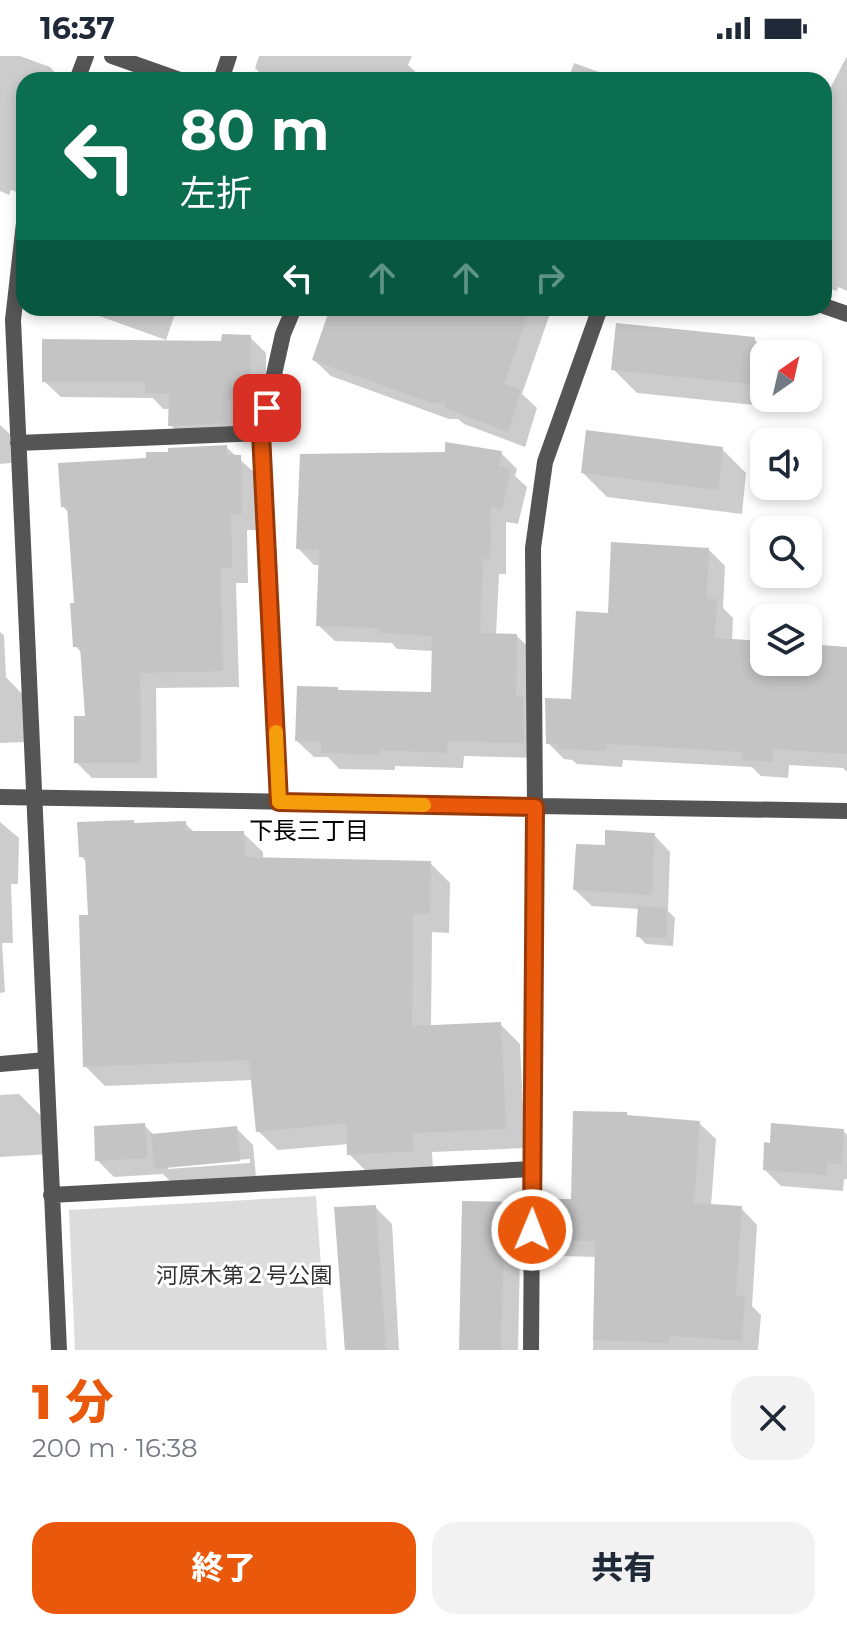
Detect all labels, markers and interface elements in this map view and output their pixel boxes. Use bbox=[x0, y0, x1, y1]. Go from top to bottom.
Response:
text: 16:37 bbox=[40, 10, 115, 47]
text: 80 m bbox=[180, 96, 330, 164]
icon: left bbox=[48, 104, 152, 208]
text: 左折 bbox=[180, 171, 252, 215]
icon: left bbox=[276, 256, 320, 300]
icon: ahead bbox=[360, 256, 404, 300]
icon: ahead bbox=[444, 256, 488, 300]
icon: right bbox=[528, 256, 572, 300]
north arrow bbox=[750, 340, 822, 412]
map controls bbox=[750, 340, 822, 676]
pin bbox=[233, 374, 301, 442]
icon: arrive bbox=[245, 386, 289, 430]
button: sound bbox=[750, 428, 822, 500]
button: search bbox=[750, 516, 822, 588]
button: layers bbox=[750, 604, 822, 676]
district label: 下長三丁目 bbox=[249, 816, 369, 845]
position arrow bbox=[490, 1188, 574, 1272]
park label: 河原木第２号公園 bbox=[156, 1262, 332, 1289]
text: 1 分 bbox=[32, 1373, 113, 1431]
button: close bbox=[731, 1376, 815, 1460]
text: 200 m · 16:38 bbox=[32, 1432, 198, 1464]
button: 終了 bbox=[32, 1522, 416, 1614]
button: 共有 bbox=[432, 1522, 815, 1614]

